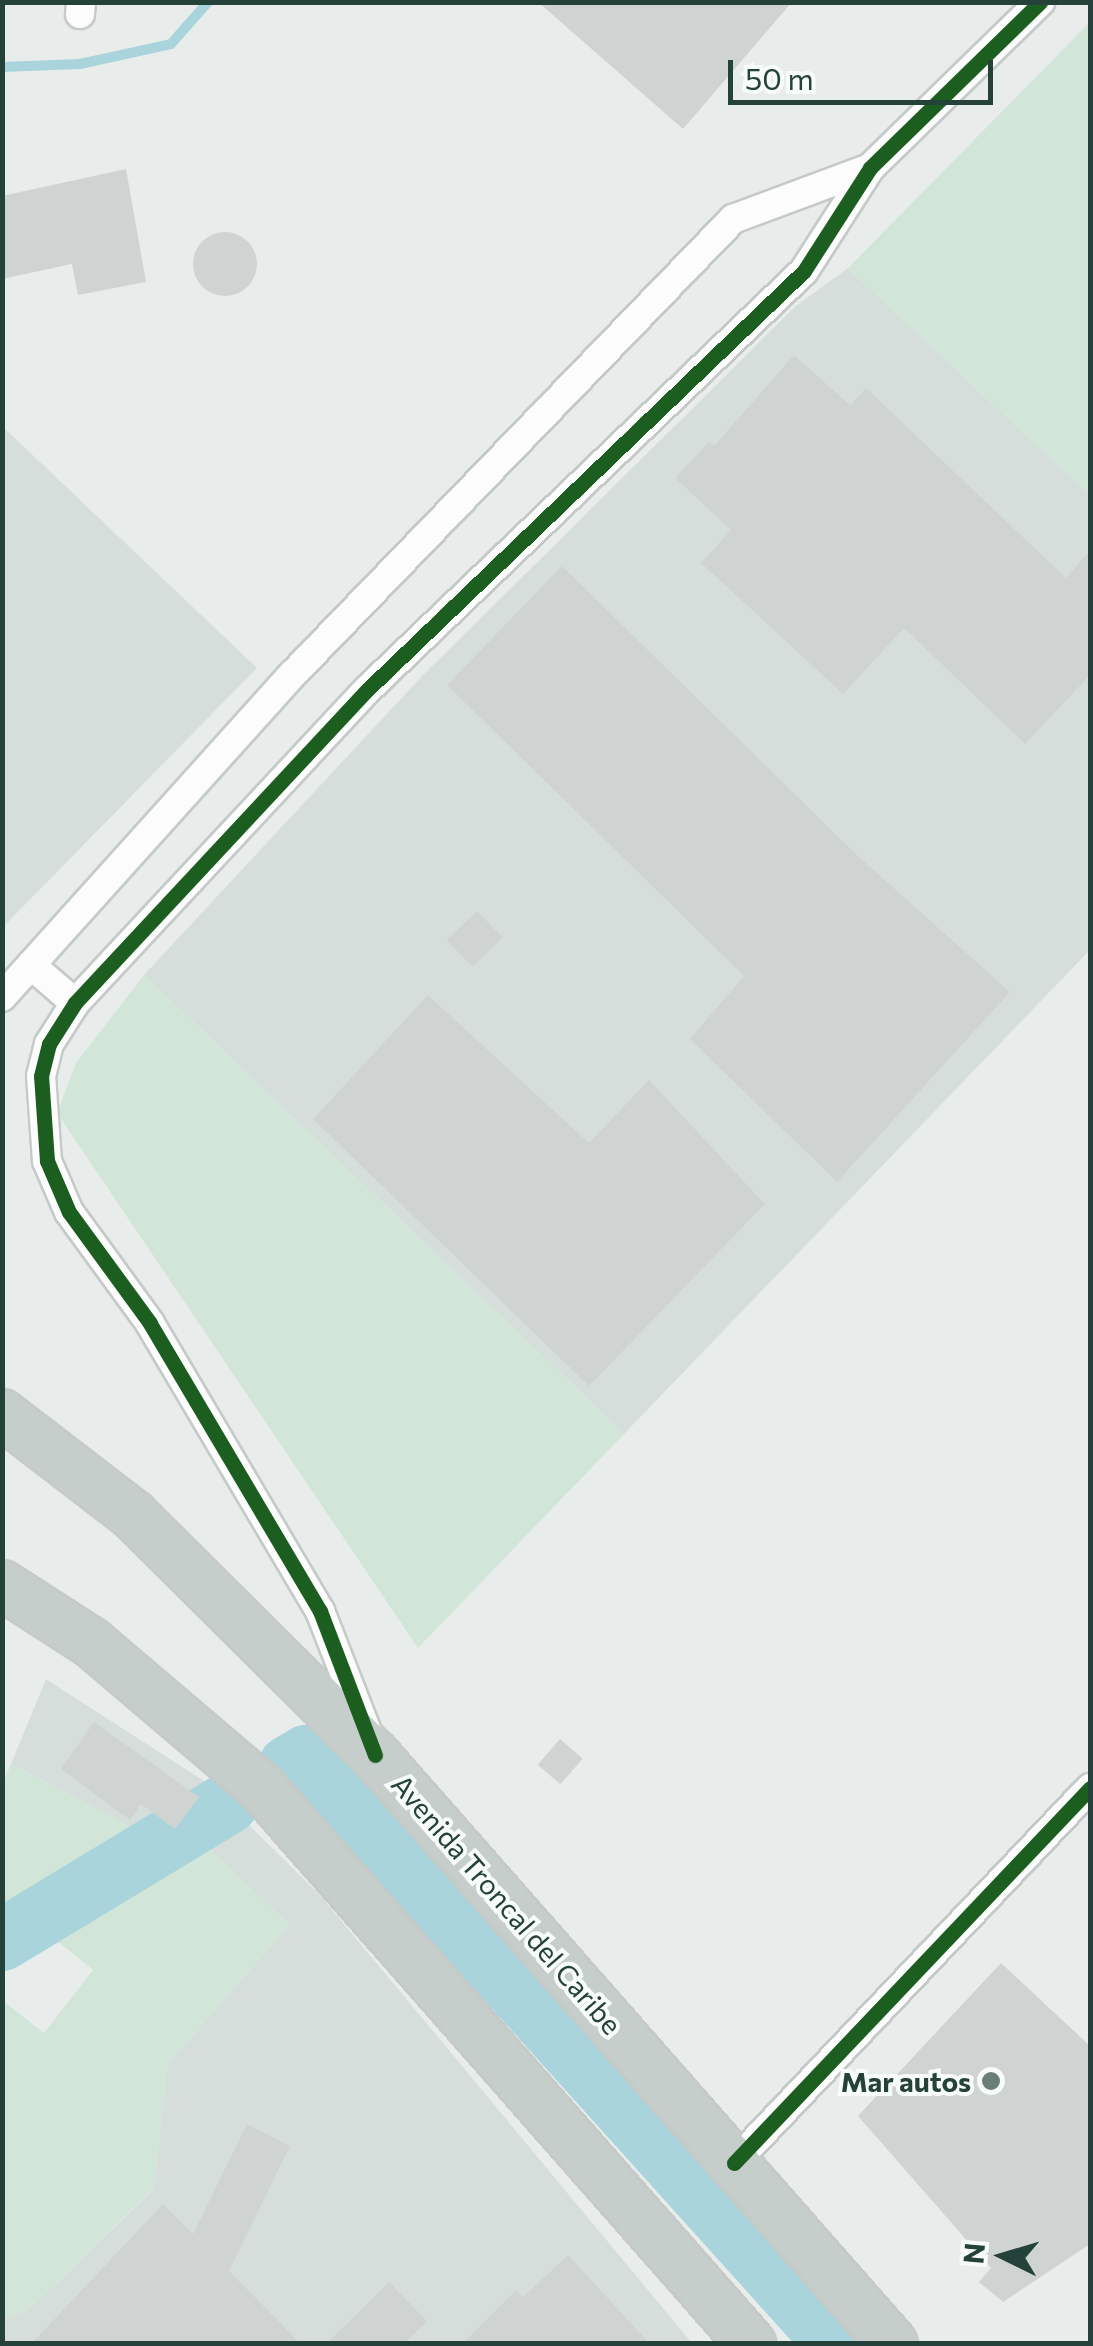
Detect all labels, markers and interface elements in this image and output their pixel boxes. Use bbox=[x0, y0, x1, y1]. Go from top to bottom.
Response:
scale bar bbox=[733, 40, 998, 102]
text: 50 m bbox=[745, 59, 814, 96]
street label: Avenida Troncal del Caribe bbox=[385, 1767, 629, 2041]
place label: Mar autos bbox=[841, 2064, 971, 2098]
marker: Mar autos bbox=[980, 2070, 1002, 2092]
north arrow bbox=[953, 2206, 1053, 2306]
text: N bbox=[955, 2241, 991, 2265]

